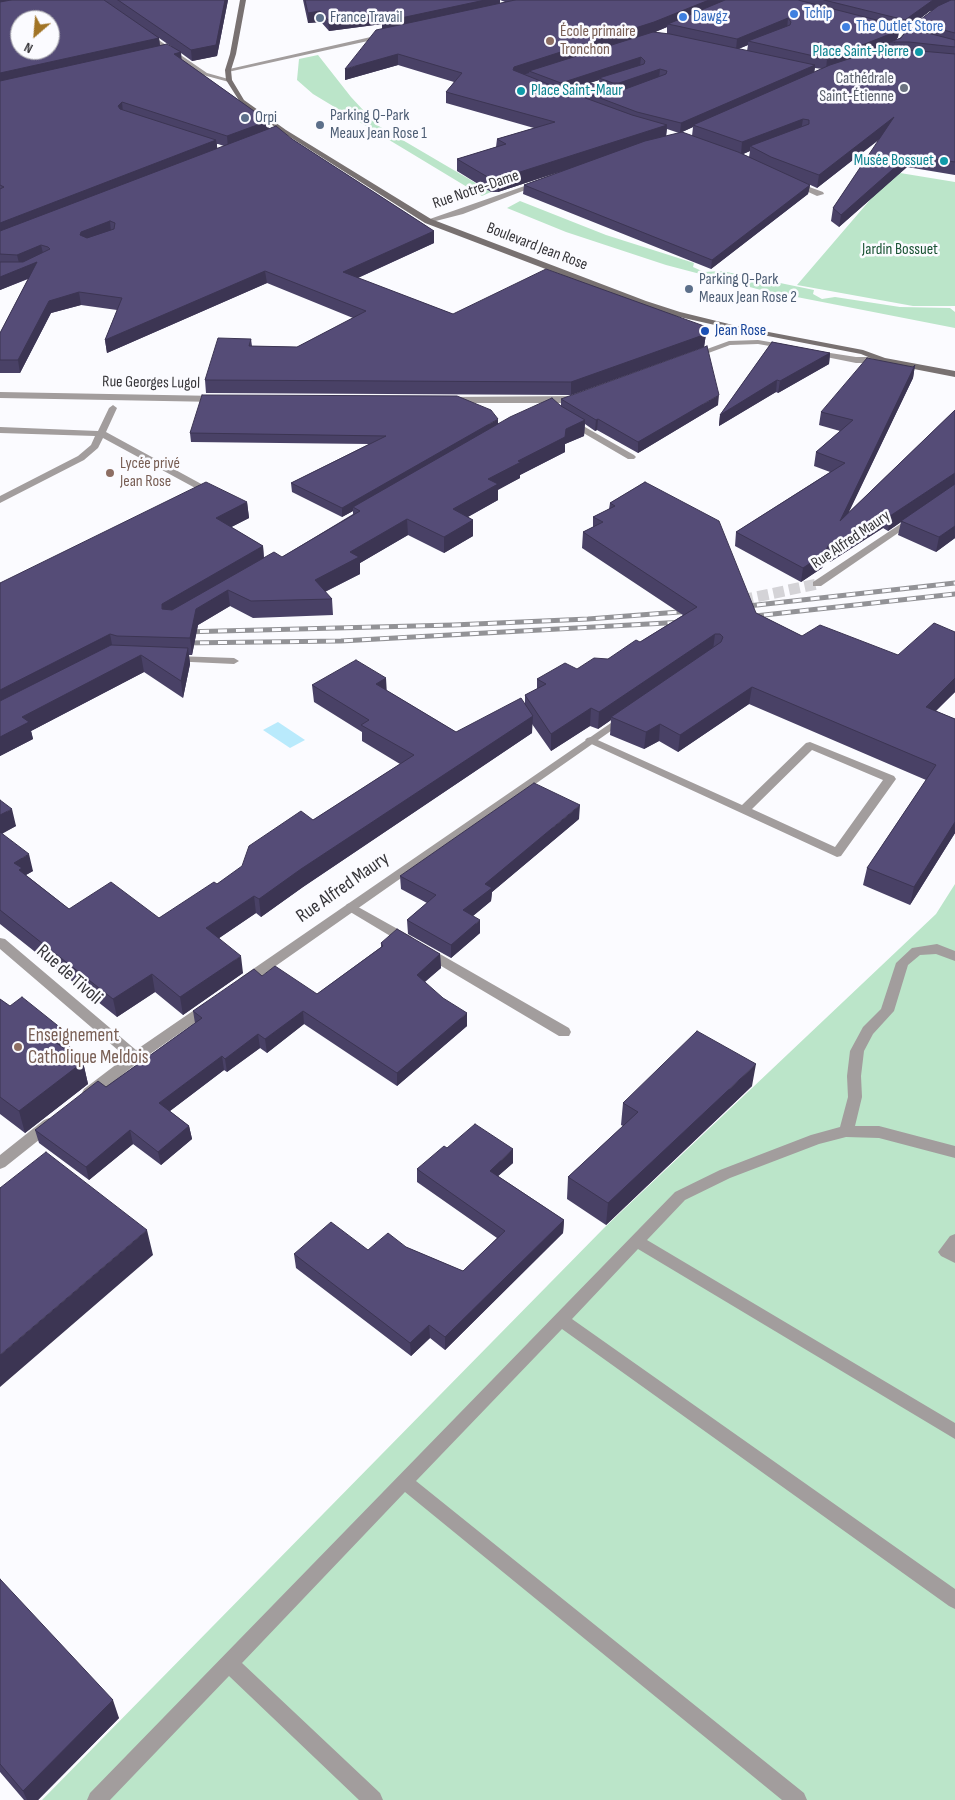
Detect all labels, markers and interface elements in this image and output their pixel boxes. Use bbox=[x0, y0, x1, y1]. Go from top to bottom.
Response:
place label: Tchip bbox=[804, 4, 832, 24]
place label: Dawgz bbox=[693, 7, 728, 27]
place label: France Travail bbox=[330, 8, 402, 28]
marker: Tchip bbox=[788, 8, 800, 20]
north arrow bbox=[10, 10, 60, 60]
marker: Dawgz bbox=[677, 11, 689, 23]
marker: France Travail bbox=[314, 12, 326, 24]
place label: The Outlet Store bbox=[856, 17, 943, 37]
marker: The Outlet Store bbox=[840, 21, 852, 33]
place label: École primaire Tronchon bbox=[560, 22, 636, 60]
marker: École primaire Tronchon bbox=[544, 35, 556, 47]
text: N bbox=[21, 39, 36, 57]
place label: Place Saint-Pierre bbox=[813, 42, 909, 62]
marker: Place Saint-Pierre bbox=[913, 46, 925, 58]
place label: Cathédrale Saint-Étienne bbox=[819, 69, 894, 107]
place label: Place Saint-Maur bbox=[531, 81, 623, 101]
marker: Cathédrale Saint-Étienne bbox=[898, 82, 910, 94]
marker: Place Saint-Maur bbox=[515, 85, 527, 97]
place label: Parking Q-Park Meaux Jean Rose 1 bbox=[330, 106, 427, 144]
place label: Orpi bbox=[255, 108, 277, 128]
marker: Orpi bbox=[239, 112, 251, 124]
marker: Parking Q-Park Meaux Jean Rose 1 bbox=[314, 119, 326, 131]
place label: Musée Bossuet bbox=[854, 151, 934, 171]
marker: Musée Bossuet bbox=[938, 155, 950, 167]
street label: Rue Notre-Dame bbox=[430, 166, 522, 214]
street label: Boulevard Jean Rose bbox=[484, 219, 590, 275]
park label: Jardin Bossuet bbox=[862, 240, 938, 260]
place label: Parking Q-Park Meaux Jean Rose 2 bbox=[699, 270, 797, 308]
marker: Parking Q-Park Meaux Jean Rose 2 bbox=[683, 283, 695, 295]
place label: Jean Rose bbox=[715, 321, 766, 341]
marker: Jean Rose bbox=[699, 325, 711, 337]
street label: Rue Georges Lugol bbox=[102, 373, 200, 393]
place label: Lycée privé Jean Rose bbox=[120, 454, 180, 492]
marker: Lycée privé Jean Rose bbox=[104, 467, 116, 479]
street label: Rue Alfred Maury bbox=[808, 507, 894, 573]
street label: Rue Alfred Maury bbox=[292, 848, 394, 928]
street label: Rue de Tivoli bbox=[31, 940, 107, 1010]
place label: Enseignement Catholique Meldois bbox=[28, 1025, 149, 1069]
marker: Enseignement Catholique Meldois bbox=[12, 1041, 24, 1053]

